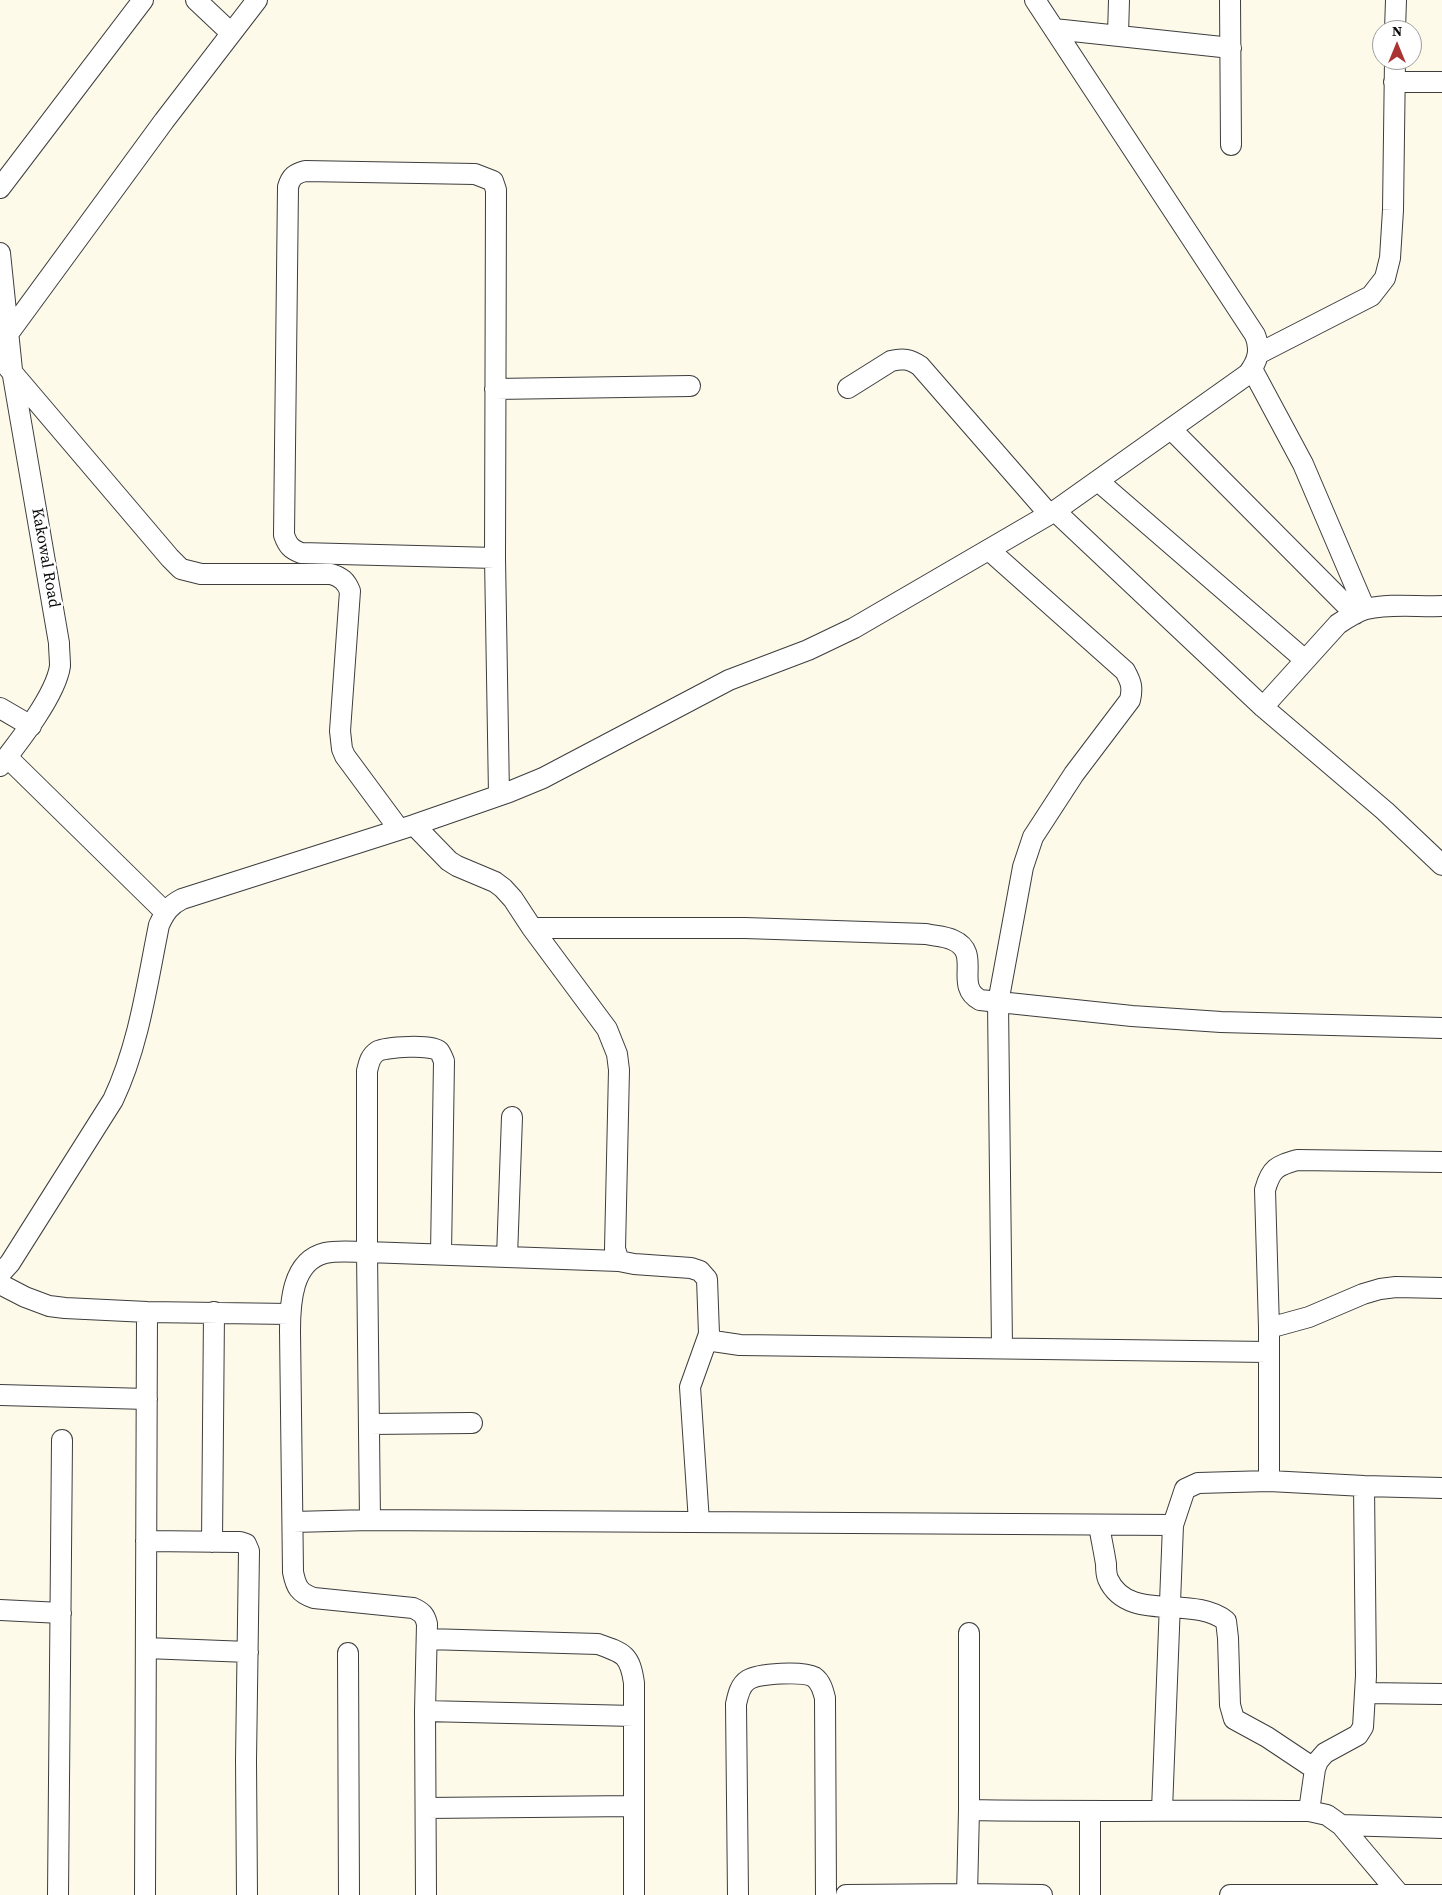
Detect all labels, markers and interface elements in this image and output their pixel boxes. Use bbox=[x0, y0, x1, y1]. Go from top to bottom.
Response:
north arrow bbox=[1372, 20, 1422, 70]
text: N bbox=[1392, 21, 1402, 41]
street label: Kakowal Road bbox=[27, 507, 63, 609]

